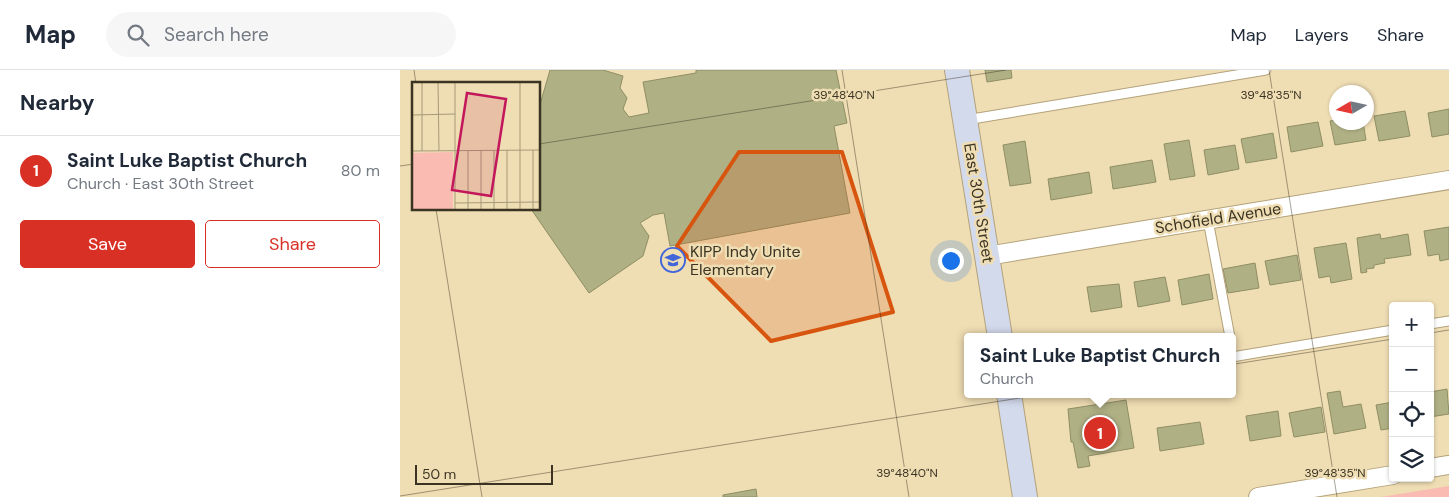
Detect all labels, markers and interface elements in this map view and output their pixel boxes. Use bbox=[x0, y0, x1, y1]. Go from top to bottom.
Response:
search box bbox=[106, 12, 456, 57]
text: Map bbox=[25, 19, 76, 50]
icon: search bbox=[124, 21, 152, 49]
text: Search here bbox=[164, 22, 269, 47]
text: Map bbox=[1231, 23, 1267, 47]
text: Layers bbox=[1295, 23, 1349, 47]
text: Share bbox=[1377, 23, 1424, 47]
inset map bbox=[412, 82, 540, 210]
north arrow bbox=[1329, 85, 1374, 130]
text: 39°48'40"N bbox=[813, 87, 875, 103]
text: 39°48'35"N bbox=[1241, 87, 1301, 103]
text: Nearby bbox=[20, 89, 94, 117]
street label: East 30th Street bbox=[959, 141, 999, 265]
text: Saint Luke Baptist Church bbox=[67, 148, 307, 173]
text: 1 bbox=[33, 160, 39, 181]
text: 80 m bbox=[341, 160, 380, 181]
text: Church · East 30th Street bbox=[67, 173, 254, 194]
street label: Schofield Avenue bbox=[1153, 198, 1283, 238]
button: Save bbox=[20, 220, 195, 268]
button: Share bbox=[205, 220, 380, 268]
place label: KIPP Indy Unite Elementary bbox=[690, 241, 801, 280]
school or university icon: KIPP Indy Unite Elementary bbox=[660, 247, 686, 273]
your location bbox=[938, 248, 964, 274]
map controls bbox=[1389, 302, 1434, 482]
button: + bbox=[1389, 302, 1434, 347]
popup bbox=[964, 333, 1236, 398]
text: Saint Luke Baptist Church bbox=[980, 343, 1220, 368]
button: − bbox=[1389, 347, 1434, 392]
text: Church bbox=[980, 368, 1034, 389]
button: locate bbox=[1389, 392, 1434, 437]
pin: 1 bbox=[1084, 414, 1116, 452]
button: layers bbox=[1389, 437, 1434, 482]
scale bar bbox=[415, 462, 552, 485]
text: 50 m bbox=[422, 465, 456, 483]
text: 39°48'40"N bbox=[876, 465, 938, 481]
text: 39°48'35"N bbox=[1305, 465, 1365, 481]

